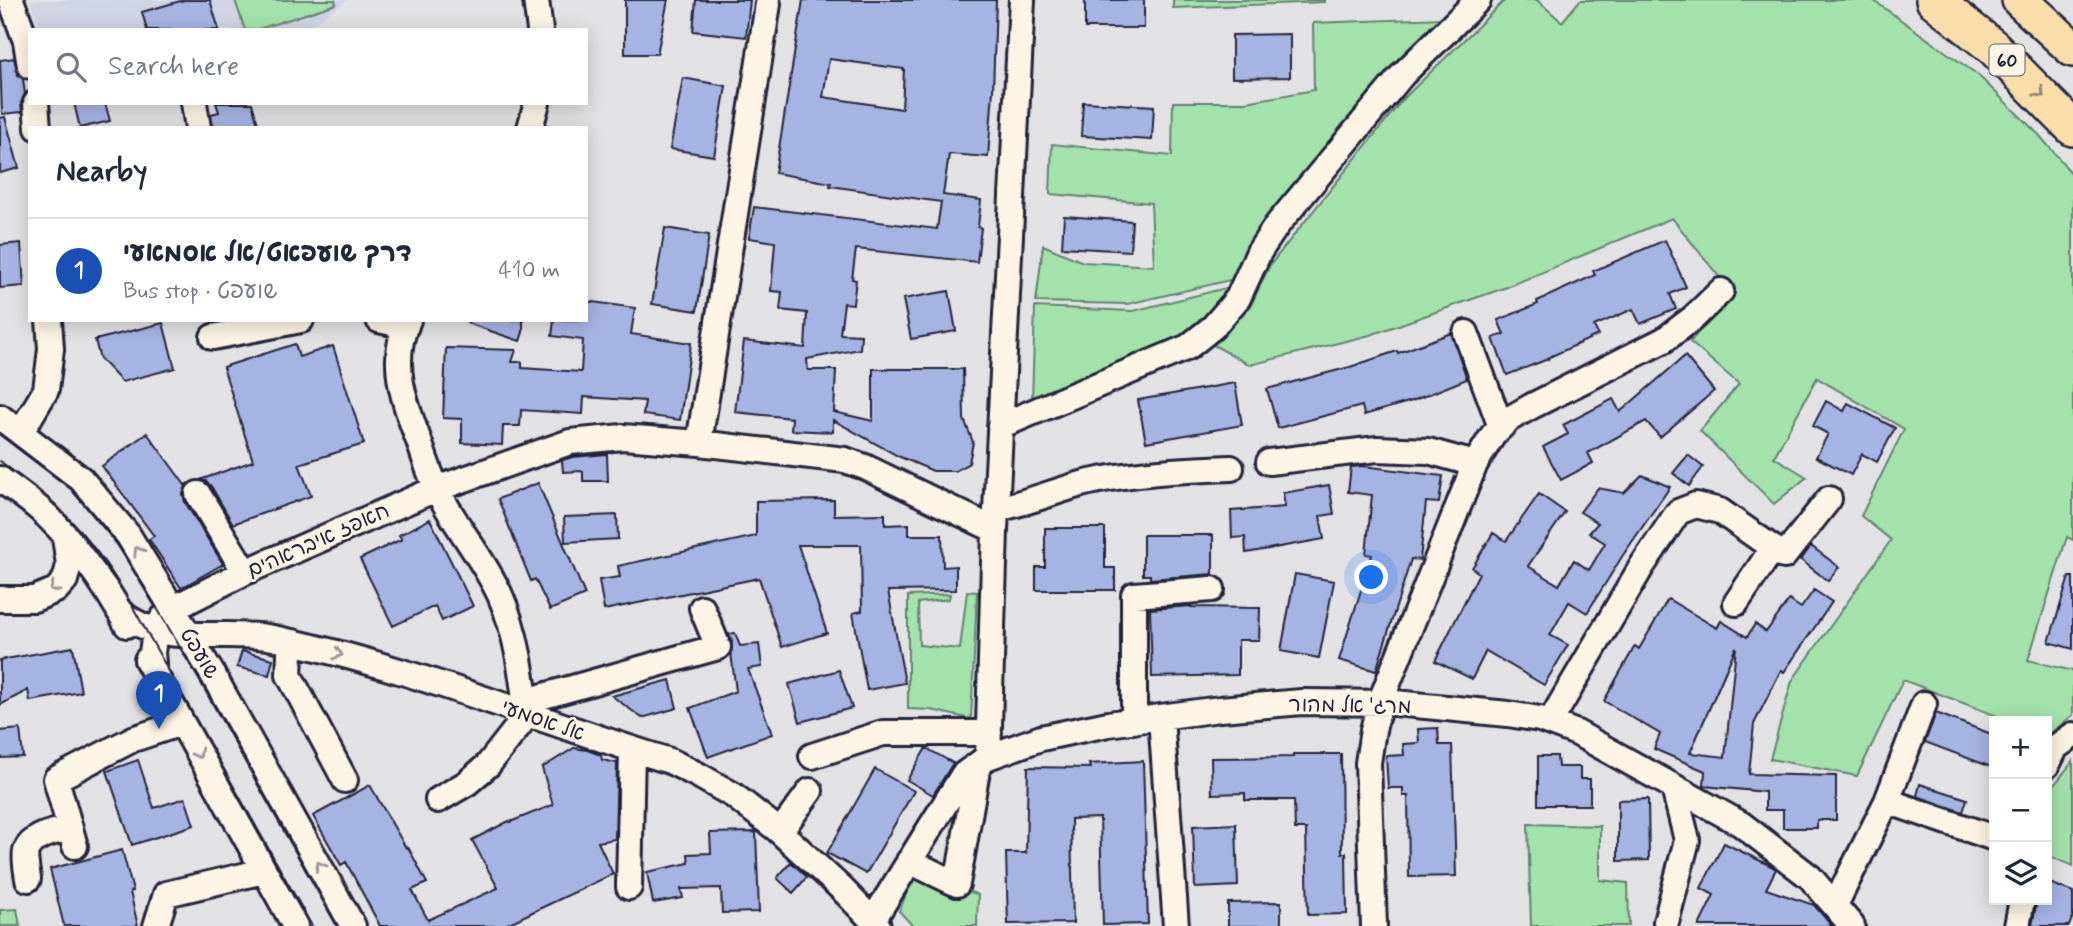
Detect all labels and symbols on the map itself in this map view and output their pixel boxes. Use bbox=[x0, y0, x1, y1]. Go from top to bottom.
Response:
road number: 60 bbox=[1990, 44, 2024, 76]
one-way arrow bbox=[2032, 85, 2045, 98]
street label: חאפז איבראהים bbox=[243, 497, 394, 585]
one-way arrow bbox=[134, 546, 146, 559]
your location bbox=[1354, 560, 1388, 594]
one-way arrow bbox=[50, 580, 62, 592]
street label: שועפט bbox=[173, 623, 225, 684]
one-way arrow bbox=[331, 646, 343, 660]
pin: 1 bbox=[136, 671, 182, 729]
street label: מרג' אל מהור bbox=[1288, 691, 1412, 721]
street label: אל אסמעי bbox=[497, 694, 588, 748]
one-way arrow bbox=[190, 746, 204, 759]
one-way arrow bbox=[315, 861, 328, 874]

